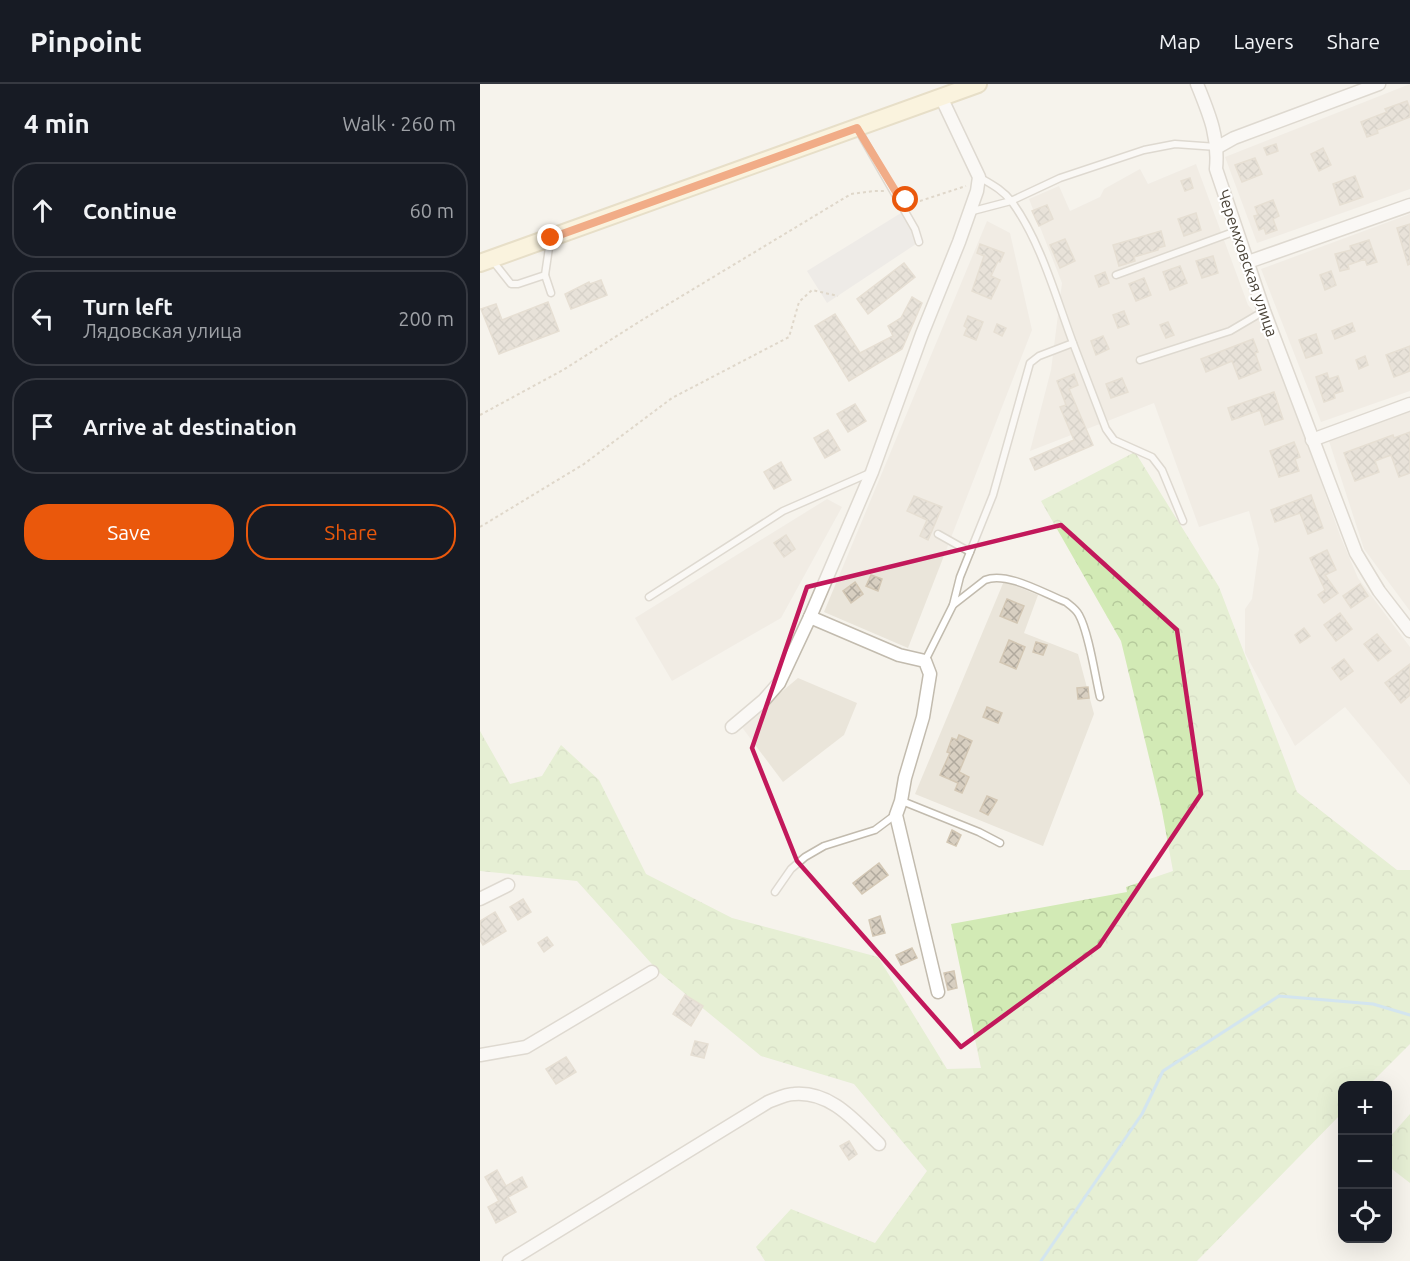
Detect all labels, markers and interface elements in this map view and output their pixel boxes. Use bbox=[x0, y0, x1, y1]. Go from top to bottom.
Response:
text: Pinpoint bbox=[30, 26, 142, 57]
text: Map bbox=[1159, 29, 1200, 53]
text: Layers bbox=[1233, 29, 1294, 53]
text: Share bbox=[1327, 29, 1380, 53]
text: 4 min bbox=[24, 109, 90, 138]
text: Walk · 260 m bbox=[343, 112, 456, 135]
route start bbox=[892, 186, 918, 212]
street label: Черемховская улица bbox=[1214, 187, 1282, 339]
icon: ahead bbox=[26, 194, 59, 227]
text: Continue bbox=[83, 198, 177, 223]
text: 60 m bbox=[410, 199, 454, 222]
route end bbox=[537, 224, 563, 250]
text: Turn left bbox=[83, 294, 173, 319]
icon: left bbox=[26, 302, 59, 335]
text: 200 m bbox=[398, 307, 454, 330]
text: Лядовская улица bbox=[83, 319, 242, 342]
icon: arrive bbox=[26, 410, 59, 443]
text: Arrive at destination bbox=[83, 414, 297, 439]
button: Save bbox=[24, 504, 234, 560]
button: Share bbox=[246, 504, 456, 560]
map controls bbox=[1338, 1081, 1392, 1243]
button: + bbox=[1338, 1081, 1392, 1135]
button: − bbox=[1338, 1135, 1392, 1189]
button: locate bbox=[1338, 1189, 1392, 1243]

